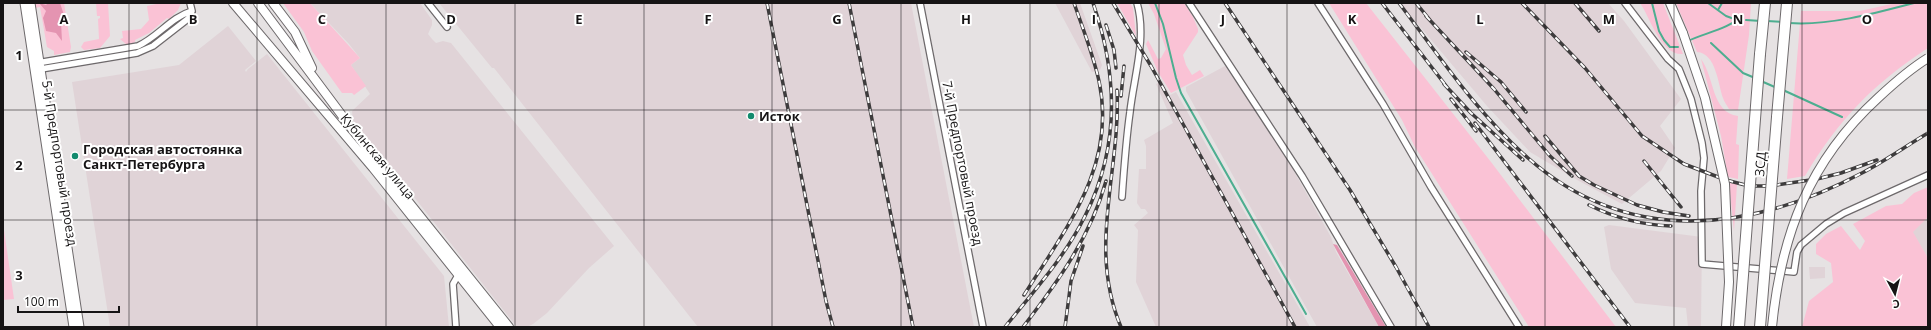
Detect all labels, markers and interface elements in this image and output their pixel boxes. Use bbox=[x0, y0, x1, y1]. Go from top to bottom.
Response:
text: A bbox=[60, 10, 69, 28]
text: B bbox=[189, 10, 198, 28]
text: C bbox=[318, 10, 326, 28]
text: D bbox=[446, 10, 456, 28]
text: E bbox=[575, 10, 583, 28]
text: F bbox=[704, 10, 712, 28]
text: G bbox=[832, 10, 842, 28]
text: H bbox=[961, 10, 971, 28]
text: I bbox=[1092, 10, 1096, 28]
text: J bbox=[1220, 10, 1225, 28]
text: K bbox=[1348, 10, 1357, 28]
text: L bbox=[1476, 10, 1484, 28]
text: M bbox=[1603, 10, 1615, 28]
text: N bbox=[1733, 10, 1743, 28]
text: O bbox=[1862, 10, 1872, 28]
text: 1 bbox=[15, 46, 23, 64]
street label: 5-й Предпортовый проезд bbox=[38, 79, 82, 247]
street label: 7-й Предпортовый проезд bbox=[938, 79, 988, 247]
place label: Исток bbox=[759, 107, 801, 125]
street label: Кубинская улица bbox=[337, 109, 419, 203]
marker: Исток bbox=[746, 111, 756, 121]
place label: Городская автостоянка Санкт-Петербурга bbox=[83, 140, 242, 173]
marker: Городская автостоянка Санкт-Петербурга bbox=[70, 151, 80, 161]
street label: ЗСД bbox=[1750, 151, 1770, 177]
text: 2 bbox=[15, 156, 23, 174]
text: 3 bbox=[15, 266, 23, 284]
north arrow bbox=[1875, 274, 1915, 314]
scale bar bbox=[18, 288, 119, 314]
text: 100 m bbox=[24, 293, 59, 310]
text: С bbox=[1892, 297, 1901, 312]

